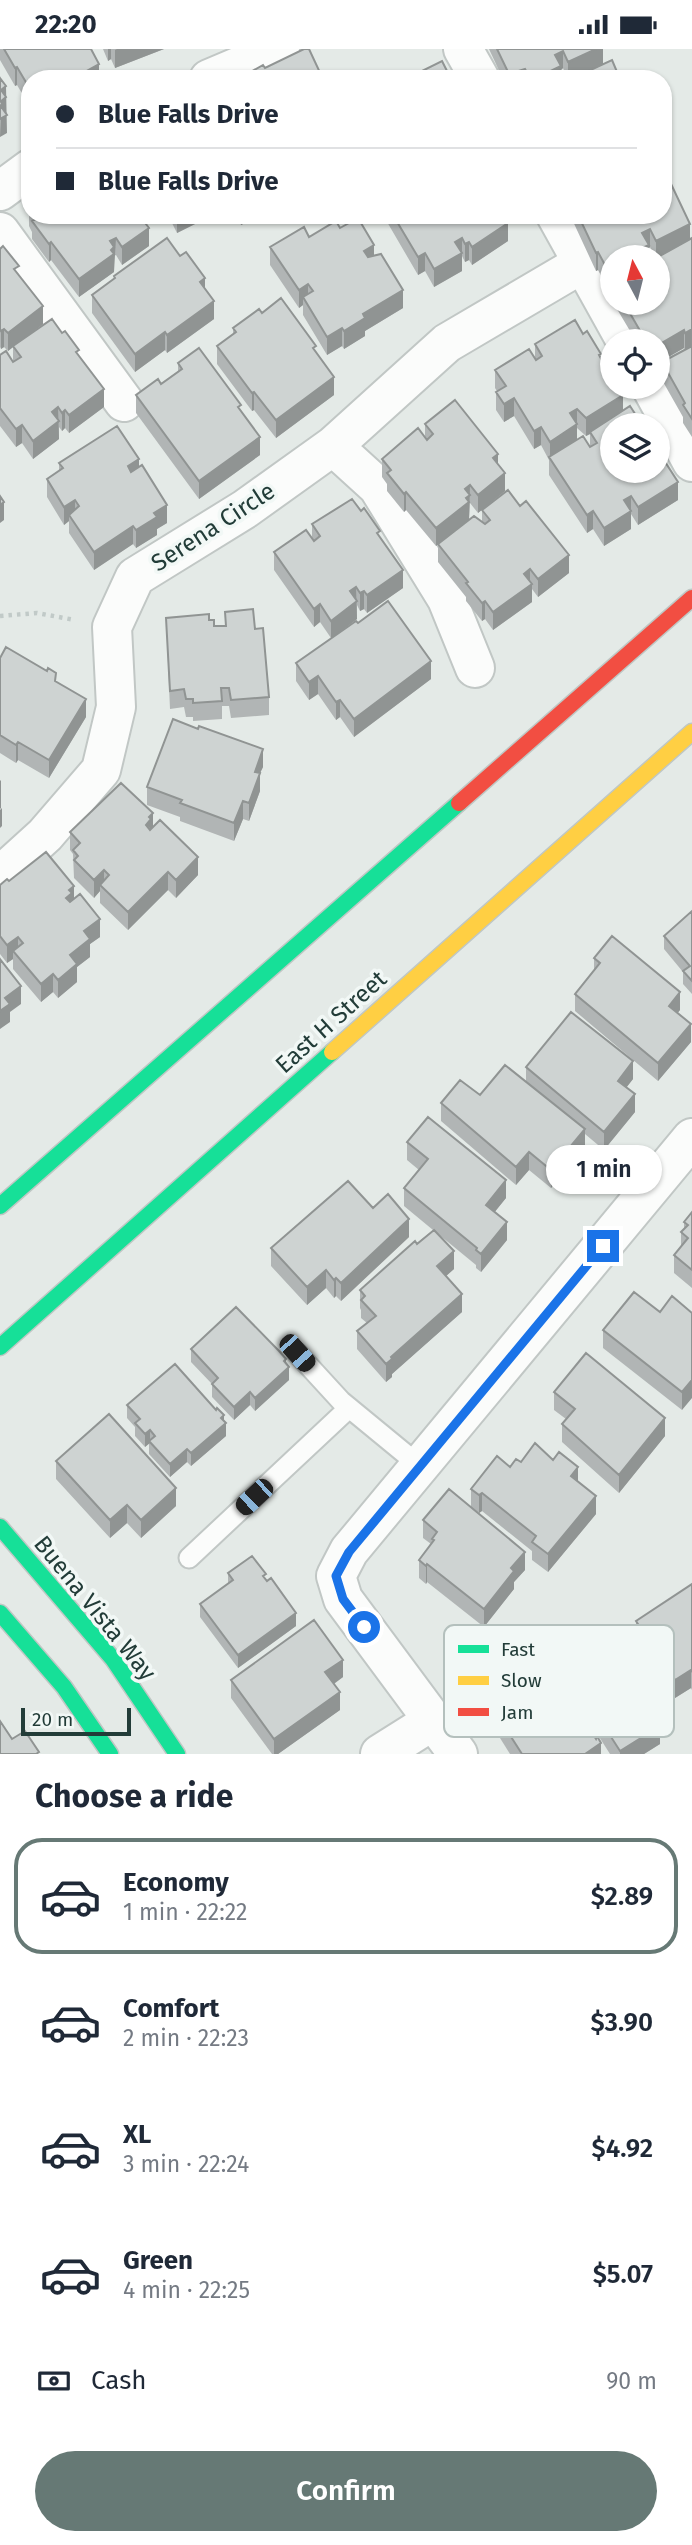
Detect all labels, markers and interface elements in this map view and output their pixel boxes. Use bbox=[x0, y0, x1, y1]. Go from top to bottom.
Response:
text: 22:20 bbox=[35, 9, 97, 40]
text: Blue Falls Drive bbox=[98, 99, 279, 130]
text: Blue Falls Drive bbox=[98, 166, 279, 197]
north arrow bbox=[600, 245, 670, 315]
map controls bbox=[600, 245, 670, 483]
button: locate bbox=[600, 329, 670, 399]
button: layers bbox=[600, 413, 670, 483]
street label: Serena Circle bbox=[146, 477, 280, 577]
street label: East H Street bbox=[270, 965, 392, 1079]
callout: 1 min bbox=[545, 1145, 661, 1193]
text: 1 min bbox=[576, 1155, 632, 1183]
route end bbox=[587, 1230, 619, 1262]
car bbox=[276, 1330, 319, 1376]
car bbox=[232, 1475, 277, 1519]
street label: Buena Vista Way bbox=[28, 1530, 162, 1686]
route start bbox=[348, 1611, 380, 1643]
legend bbox=[444, 1625, 674, 1737]
text: Fast bbox=[501, 1638, 535, 1661]
text: Slow bbox=[501, 1669, 542, 1692]
text: Jam bbox=[501, 1701, 533, 1724]
scale bar bbox=[21, 1705, 131, 1737]
text: 20 m bbox=[32, 1708, 73, 1731]
text: Choose a ride bbox=[35, 1777, 233, 1815]
icon: car bbox=[39, 1865, 102, 1928]
text: Economy bbox=[123, 1867, 229, 1898]
text: $2.89 bbox=[591, 1881, 653, 1912]
text: 1 min · 22:22 bbox=[123, 1898, 248, 1926]
icon: car bbox=[39, 1991, 102, 2054]
text: Comfort bbox=[123, 1993, 219, 2024]
text: $3.90 bbox=[590, 2007, 653, 2038]
text: 2 min · 22:23 bbox=[123, 2024, 249, 2052]
icon: car bbox=[39, 2117, 102, 2180]
text: XL bbox=[123, 2119, 151, 2150]
text: $4.92 bbox=[592, 2133, 653, 2164]
text: 3 min · 22:24 bbox=[123, 2150, 249, 2178]
icon: car bbox=[39, 2243, 102, 2306]
text: Green bbox=[123, 2245, 193, 2276]
text: $5.07 bbox=[593, 2259, 653, 2290]
text: 4 min · 22:25 bbox=[123, 2276, 250, 2304]
icon: cash bbox=[35, 2362, 73, 2400]
text: Cash bbox=[91, 2365, 147, 2396]
text: 90 m bbox=[606, 2367, 657, 2395]
button: Confirm bbox=[35, 2451, 657, 2531]

